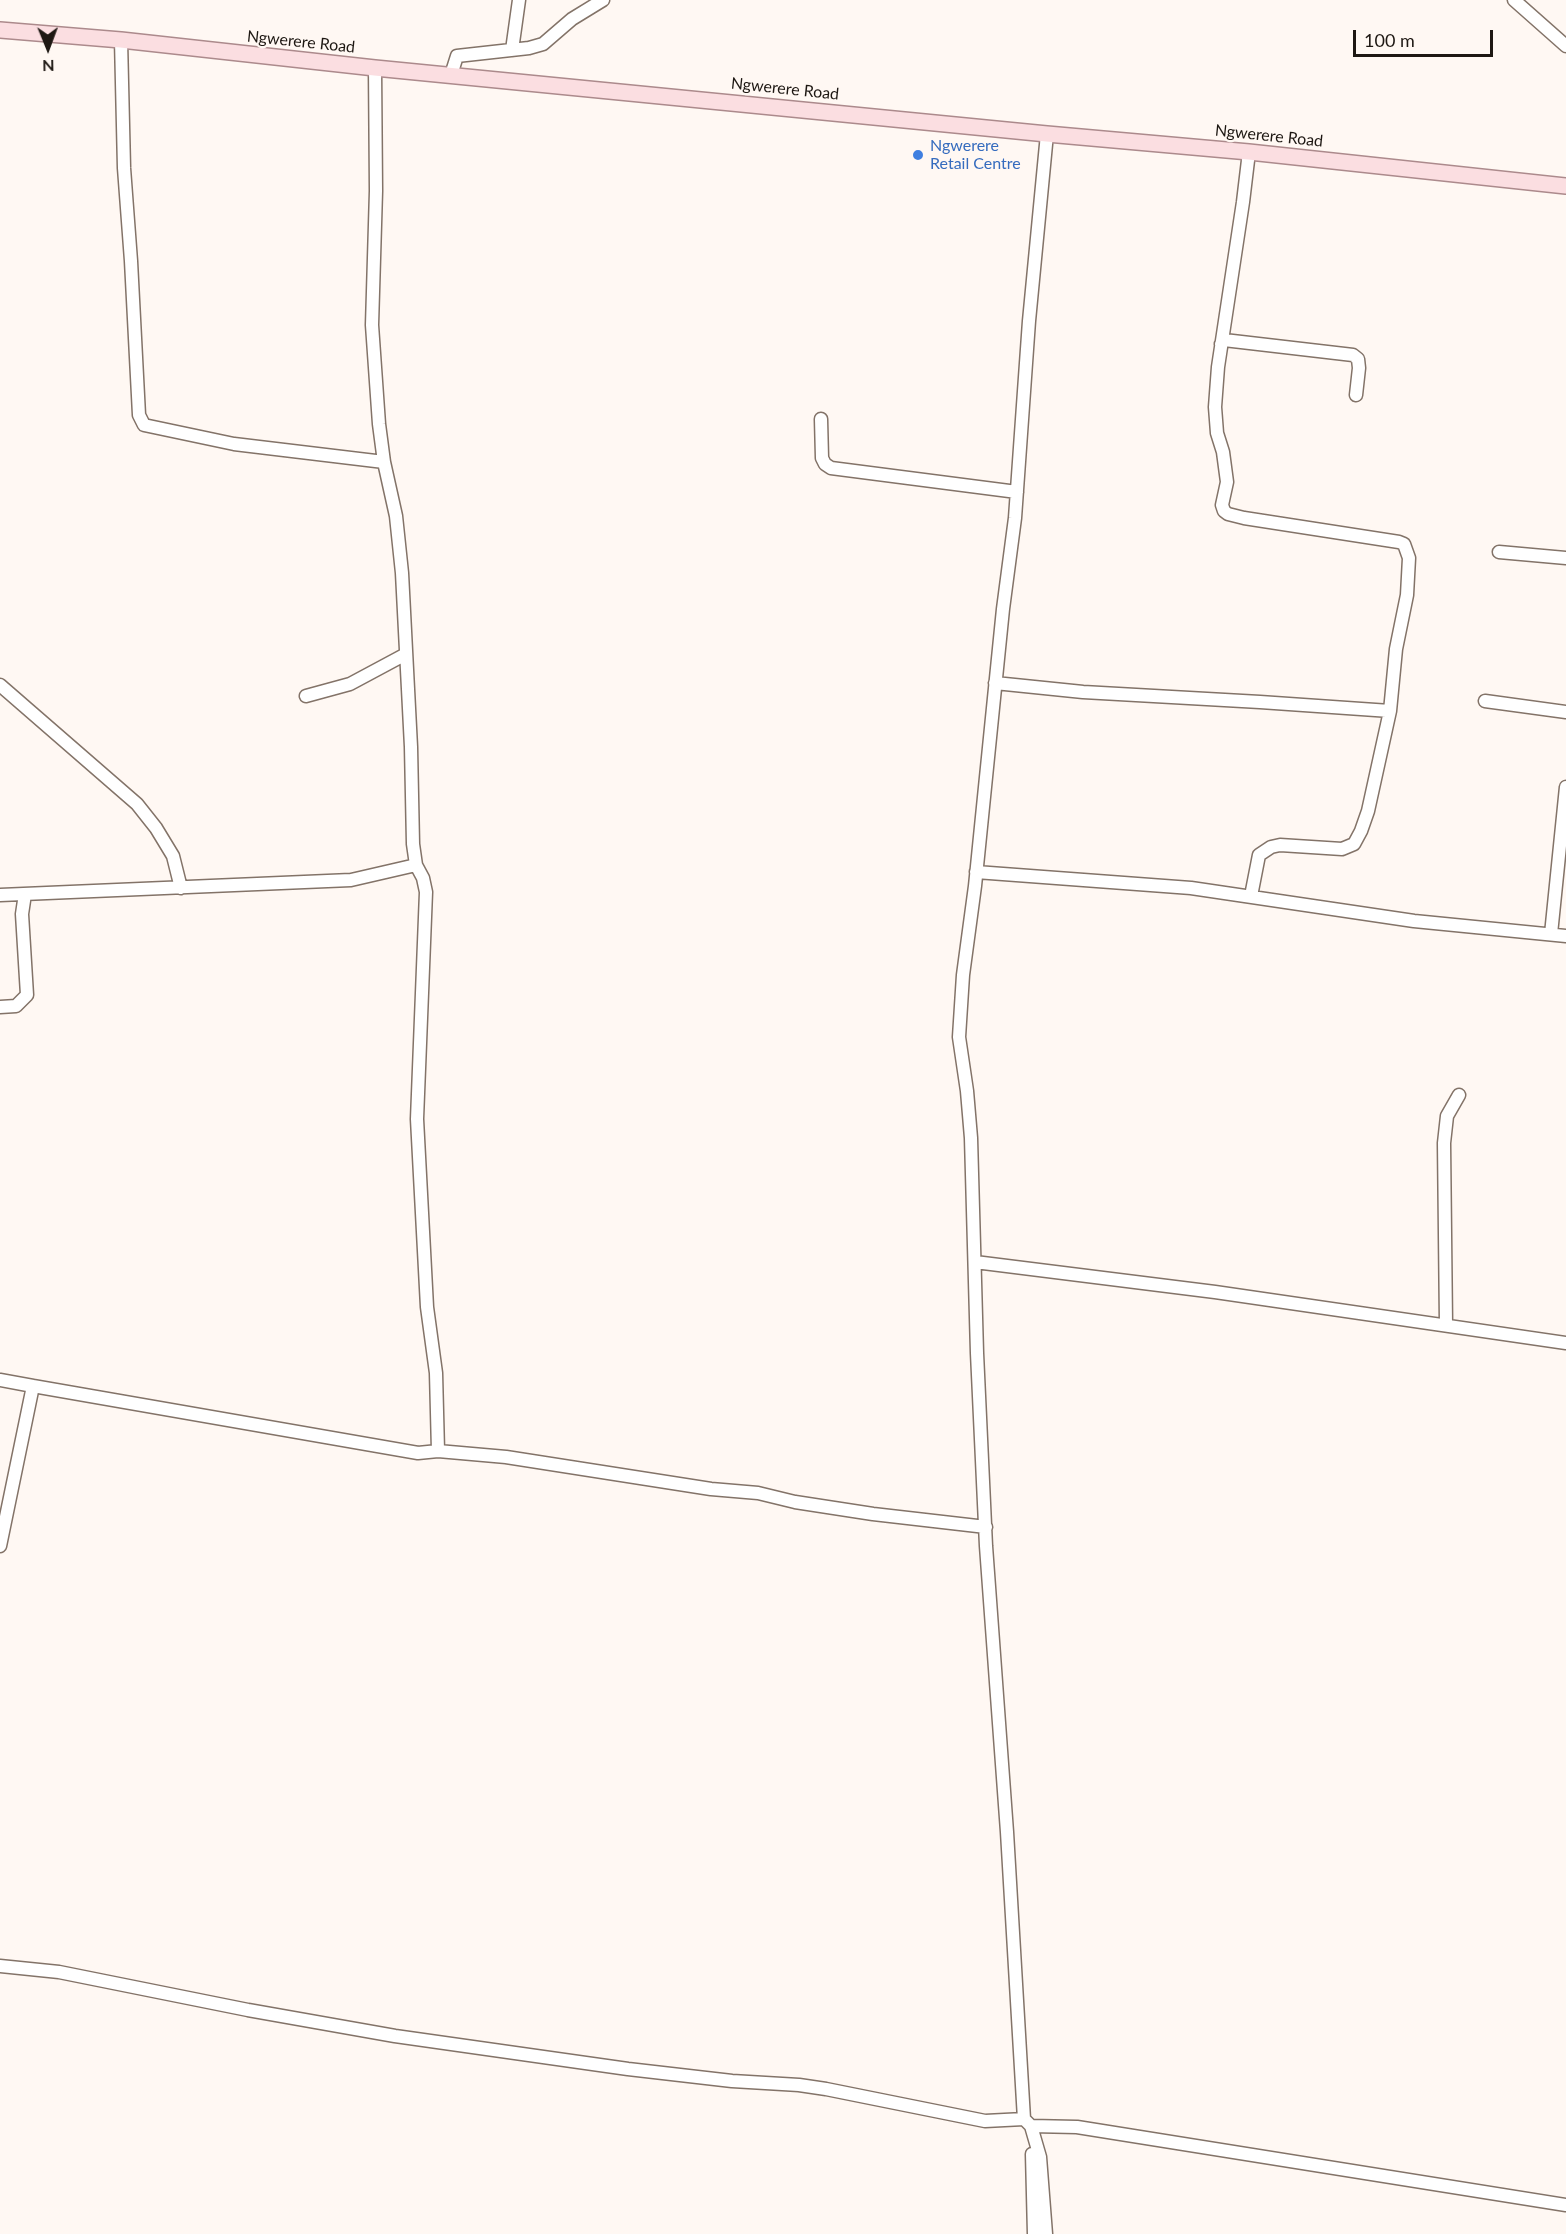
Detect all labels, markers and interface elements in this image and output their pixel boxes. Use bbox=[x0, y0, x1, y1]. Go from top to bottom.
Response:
north arrow bbox=[18, 18, 78, 78]
scale bar bbox=[1356, 18, 1496, 56]
street label: Ngwerere Road bbox=[246, 27, 356, 57]
text: 100 m bbox=[1364, 29, 1415, 51]
text: N bbox=[42, 57, 55, 76]
street label: Ngwerere Road bbox=[730, 74, 840, 104]
street label: Ngwerere Road bbox=[1214, 121, 1324, 151]
place label: Ngwerere Retail Centre bbox=[930, 136, 1021, 174]
marker: Ngwerere Retail Centre bbox=[911, 148, 925, 162]

